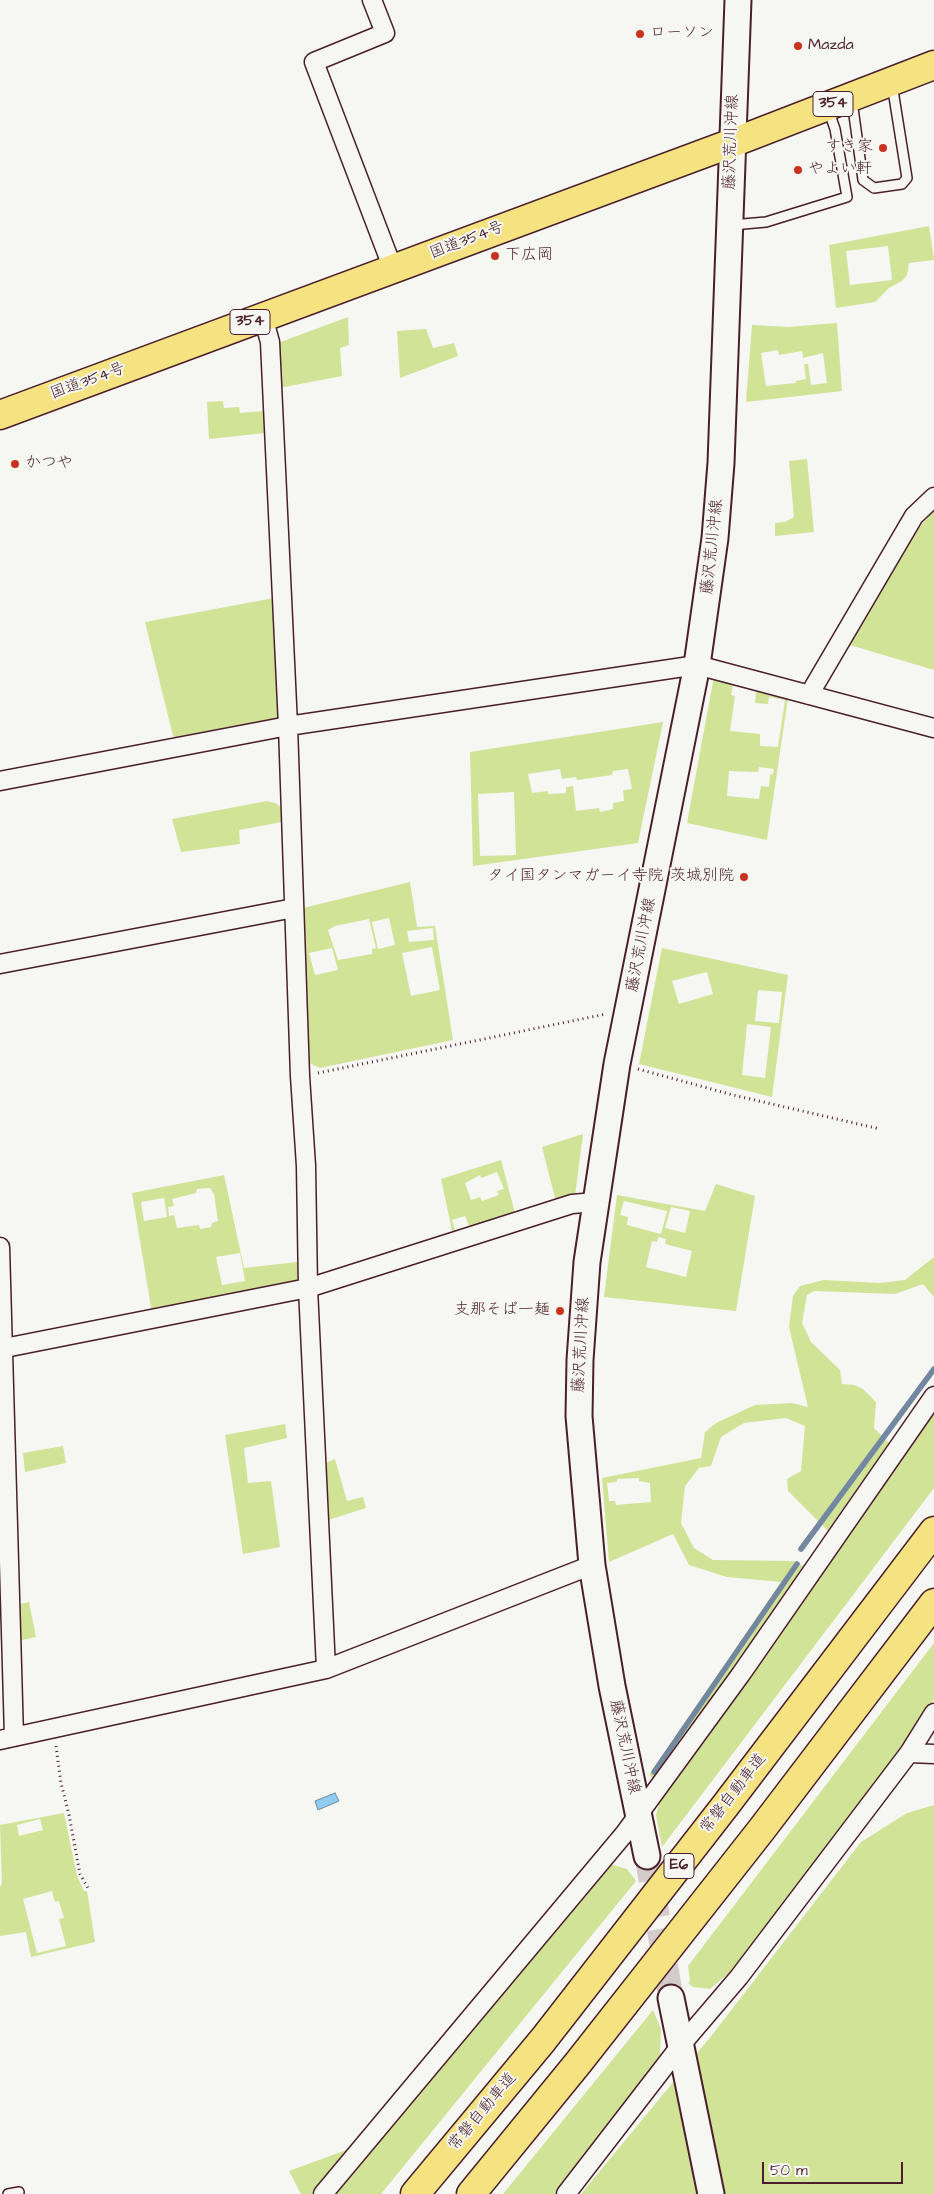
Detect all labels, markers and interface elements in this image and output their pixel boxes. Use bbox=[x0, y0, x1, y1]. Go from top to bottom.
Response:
place label: ローソン bbox=[650, 24, 714, 44]
marker: ローソン bbox=[634, 28, 646, 40]
place label: Mazda bbox=[808, 36, 854, 56]
marker: Mazda bbox=[792, 40, 804, 52]
road number: 354 bbox=[813, 92, 853, 116]
street label: 藤沢荒川沖線 bbox=[721, 94, 743, 190]
place label: すき家 bbox=[825, 138, 873, 158]
marker: すき家 bbox=[877, 142, 889, 154]
place label: やよい軒 bbox=[808, 160, 872, 180]
marker: やよい軒 bbox=[792, 164, 804, 176]
street label: 国道354号 bbox=[427, 218, 507, 264]
place label: 下広岡 bbox=[505, 246, 553, 266]
marker: 下広岡 bbox=[489, 250, 501, 262]
road number: 354 bbox=[230, 310, 270, 334]
street label: 国道354号 bbox=[48, 360, 128, 404]
place label: かつや bbox=[25, 454, 73, 474]
marker: かつや bbox=[9, 458, 21, 470]
street label: 藤沢荒川沖線 bbox=[698, 498, 728, 596]
place label: タイ国タンマガーイ寺院 茨城別院 bbox=[488, 867, 734, 887]
marker: タイ国タンマガーイ寺院 茨城別院 bbox=[738, 871, 750, 883]
street label: 藤沢荒川沖線 bbox=[623, 896, 661, 994]
street label: 藤沢荒川沖線 bbox=[570, 1297, 594, 1393]
place label: 支那そば一麺 bbox=[454, 1301, 550, 1321]
marker: 支那そば一麺 bbox=[554, 1305, 566, 1317]
street label: 藤沢荒川沖線 bbox=[605, 1698, 643, 1796]
street label: 常磐自動車道 bbox=[697, 1750, 771, 1838]
road number: E6 bbox=[664, 1854, 694, 1878]
street label: 常磐自動車道 bbox=[445, 2069, 521, 2155]
scale bar bbox=[764, 2152, 905, 2184]
text: 50 m bbox=[770, 2160, 808, 2181]

